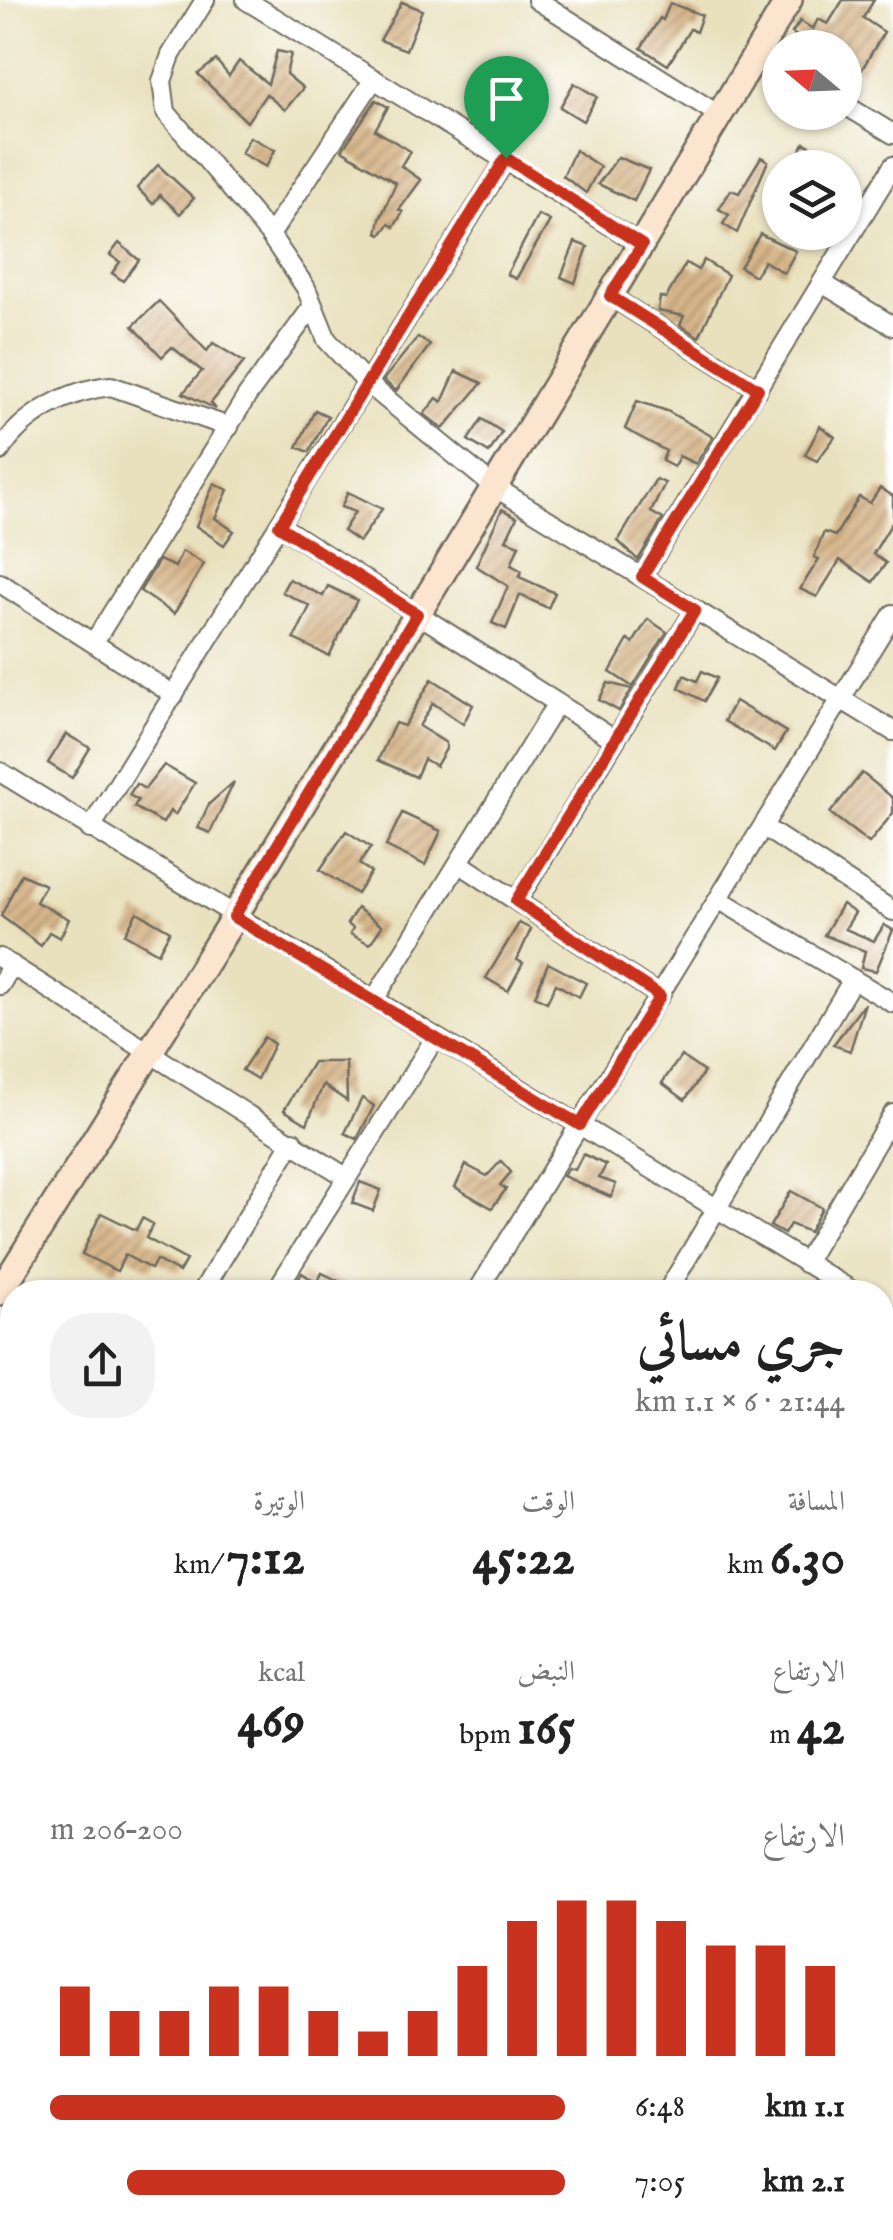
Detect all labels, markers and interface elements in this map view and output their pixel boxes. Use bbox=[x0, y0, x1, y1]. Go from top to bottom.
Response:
north arrow bbox=[762, 30, 862, 130]
map controls bbox=[762, 30, 862, 250]
pin bbox=[464, 56, 549, 159]
icon: arrive bbox=[479, 71, 534, 126]
button: layers bbox=[762, 150, 862, 250]
text: جري مسائي bbox=[637, 1309, 845, 1379]
button: share bbox=[50, 1313, 155, 1418]
text: 21:44 · 6 × 1.1 km bbox=[635, 1382, 845, 1423]
text: الوتيرة bbox=[253, 1485, 305, 1520]
text: الوقت bbox=[521, 1485, 575, 1520]
text: المسافة bbox=[788, 1485, 845, 1520]
text: 7:12 bbox=[226, 1528, 305, 1591]
text: 45:22 bbox=[472, 1528, 575, 1591]
text: 6.30 bbox=[770, 1528, 845, 1591]
text: /km bbox=[174, 1548, 226, 1583]
text: km bbox=[727, 1548, 770, 1583]
text: النبض bbox=[517, 1655, 575, 1690]
text: الارتفاع bbox=[772, 1655, 845, 1690]
text: kcal bbox=[258, 1656, 305, 1691]
text: 469 bbox=[238, 1691, 305, 1754]
text: 165 bbox=[517, 1698, 575, 1761]
text: 42 bbox=[797, 1698, 845, 1761]
text: bpm bbox=[459, 1718, 517, 1753]
text: m bbox=[769, 1718, 797, 1753]
text: 200–206 m bbox=[50, 1810, 183, 1851]
text: الارتفاع bbox=[762, 1817, 845, 1858]
text: 6:48 bbox=[635, 2087, 685, 2128]
text: 1.1 km bbox=[765, 2087, 845, 2128]
text: 7:05 bbox=[634, 2162, 685, 2203]
text: 2.1 km bbox=[762, 2162, 845, 2203]

